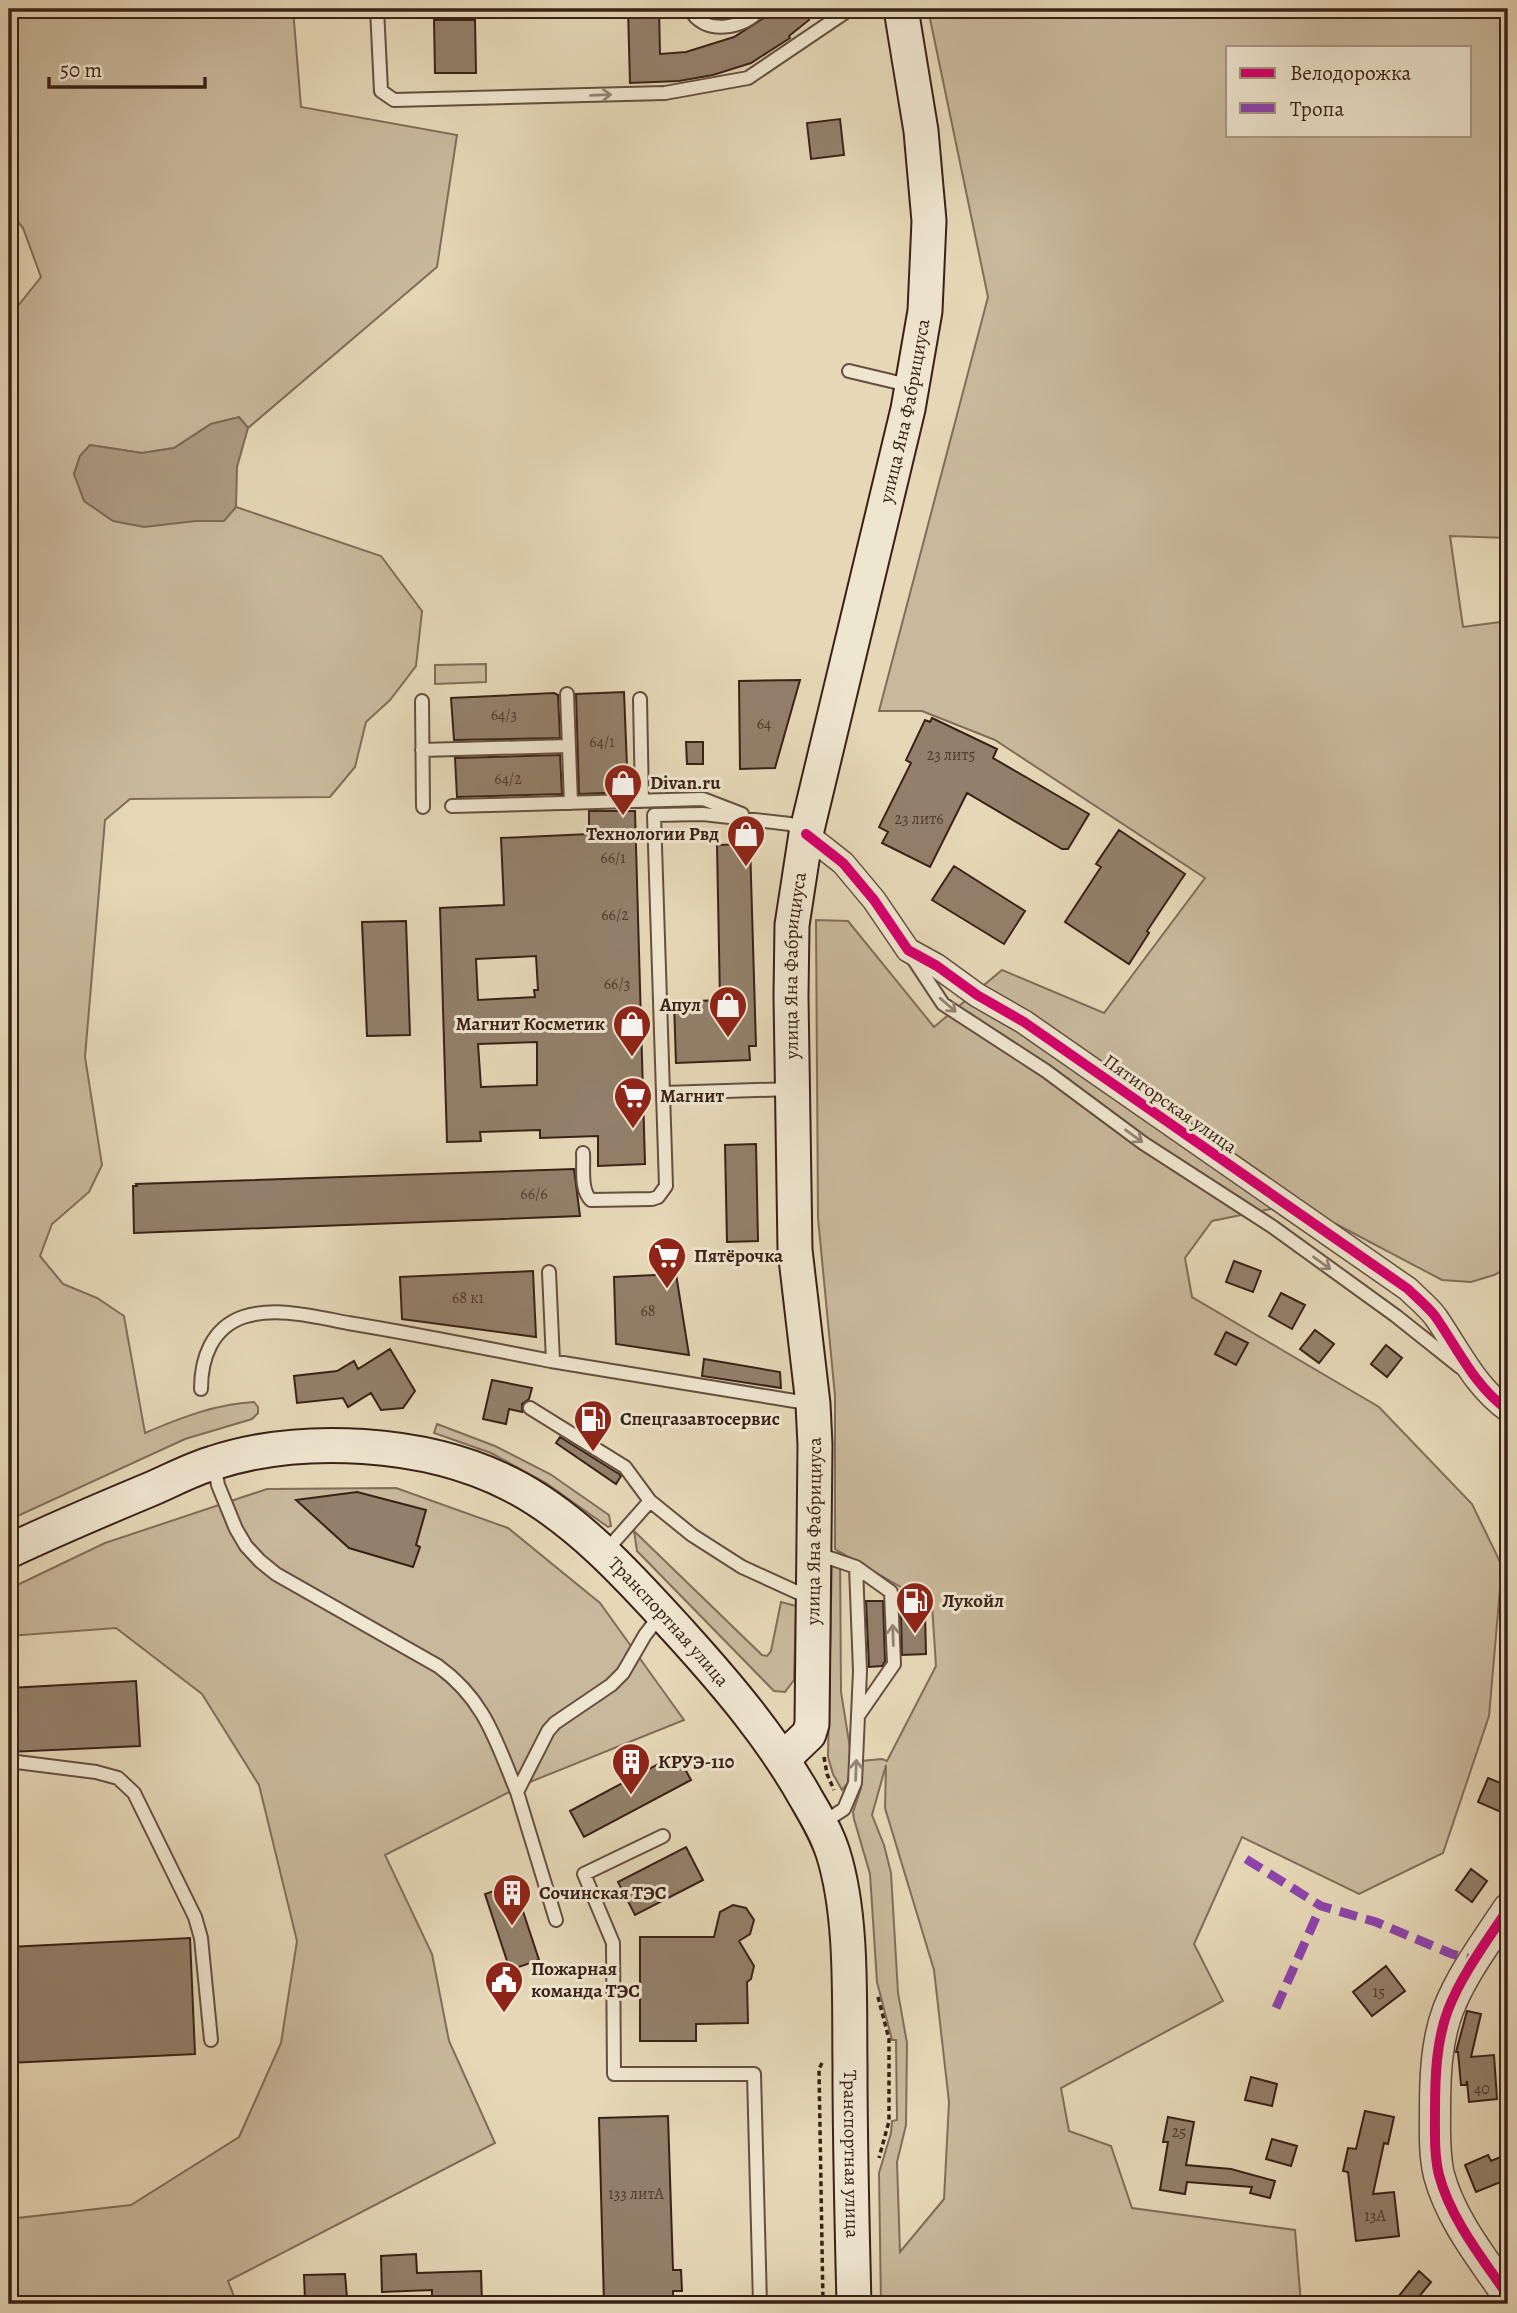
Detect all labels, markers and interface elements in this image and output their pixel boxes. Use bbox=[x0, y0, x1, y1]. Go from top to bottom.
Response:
scale bar bbox=[49, 46, 205, 90]
legend bbox=[1226, 46, 1472, 136]
text: 50 m bbox=[60, 56, 102, 84]
text: Велодорожка bbox=[1290, 59, 1411, 87]
one-way arrow bbox=[589, 88, 612, 102]
text: Тропа bbox=[1290, 95, 1344, 123]
street label: улица Яна Фабрициуса bbox=[873, 317, 936, 506]
house number: 64/3 bbox=[491, 704, 517, 726]
house number: 64 bbox=[757, 713, 771, 735]
house number: 64/1 bbox=[589, 731, 615, 753]
house number: 23 лит5 bbox=[927, 744, 975, 766]
shop icon: Divan.ru bbox=[602, 762, 644, 817]
house number: 64/2 bbox=[494, 768, 522, 790]
place label: Divan.ru bbox=[650, 770, 721, 796]
house number: 23 лит6 bbox=[894, 808, 944, 830]
shop icon: Технологии Рвд bbox=[725, 813, 767, 868]
place label: Технологии Рвд bbox=[586, 821, 719, 847]
house number: 66/1 bbox=[600, 847, 626, 869]
street label: улица Яна Фабрициуса bbox=[778, 870, 813, 1060]
house number: 66/2 bbox=[601, 904, 629, 926]
house number: 66/3 bbox=[604, 973, 630, 995]
shop icon: Апул bbox=[707, 984, 749, 1039]
place label: Апул bbox=[659, 992, 701, 1018]
one-way arrow bbox=[939, 997, 957, 1013]
shop icon: Магнит Косметик bbox=[611, 1003, 653, 1058]
place label: Магнит Косметик bbox=[456, 1011, 605, 1037]
street label: Пятигорская улица bbox=[1098, 1048, 1242, 1160]
supermarket icon: Магнит bbox=[612, 1075, 654, 1130]
place label: Магнит bbox=[660, 1083, 725, 1109]
one-way arrow bbox=[1124, 1129, 1143, 1143]
house number: 66/6 bbox=[520, 1183, 548, 1205]
supermarket icon: Пятёрочка bbox=[646, 1235, 688, 1290]
place label: Пятёрочка bbox=[694, 1243, 784, 1269]
one-way arrow bbox=[1312, 1256, 1331, 1270]
house number: 68 к1 bbox=[452, 1287, 485, 1309]
house number: 68 bbox=[640, 1300, 656, 1322]
fuel station icon: Спецгазавтосервис bbox=[572, 1398, 614, 1453]
place label: Спецгазавтосервис bbox=[620, 1406, 780, 1432]
street label: улица Яна Фабрициуса bbox=[800, 1437, 828, 1626]
street label: Транспортная улица bbox=[602, 1551, 735, 1693]
fuel station icon: Лукойл bbox=[894, 1580, 936, 1635]
place label: Лукойл bbox=[942, 1588, 1004, 1614]
one-way arrow bbox=[887, 1624, 900, 1647]
building icon: КРУЭ-110 bbox=[610, 1741, 652, 1796]
place label: КРУЭ-110 bbox=[658, 1749, 735, 1775]
one-way arrow bbox=[849, 1759, 862, 1782]
building icon: Сочинская ТЭС bbox=[491, 1872, 533, 1927]
place label: Сочинская ТЭС bbox=[539, 1880, 666, 1906]
place label: Пожарная команда ТЭС bbox=[531, 1956, 640, 2004]
public building icon: Пожарная команда ТЭС bbox=[483, 1959, 525, 2014]
house number: 15 bbox=[1373, 1981, 1385, 2003]
street label: Транспортная улица bbox=[837, 2070, 865, 2239]
house number: 40 bbox=[1474, 2078, 1490, 2100]
house number: 25 bbox=[1172, 2121, 1186, 2143]
house number: 133 литА bbox=[608, 2183, 665, 2205]
house number: 13А bbox=[1364, 2205, 1386, 2227]

